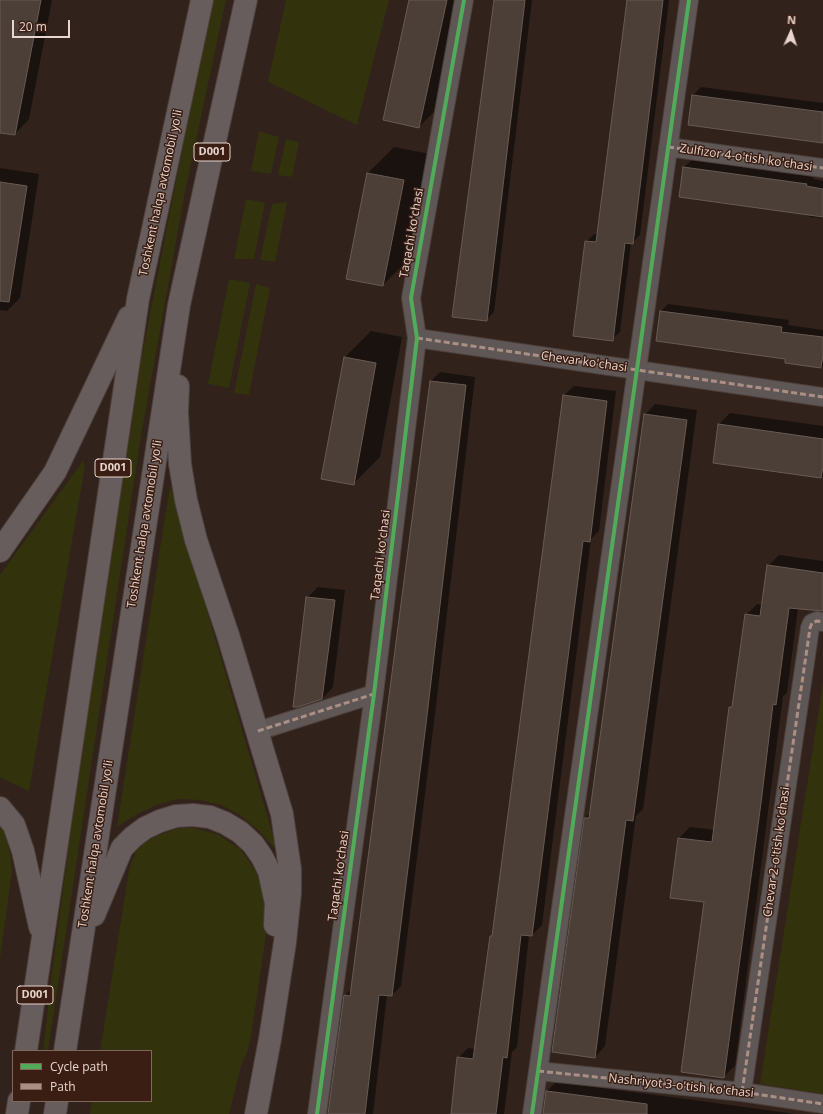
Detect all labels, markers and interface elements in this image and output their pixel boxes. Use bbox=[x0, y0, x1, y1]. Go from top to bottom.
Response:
scale bar bbox=[14, 12, 72, 38]
north arrow bbox=[771, 12, 811, 52]
text: N bbox=[787, 12, 797, 27]
text: 20 m bbox=[19, 18, 47, 35]
street label: Toshkent halqa avtomobil yo'li bbox=[136, 108, 186, 278]
street label: Zulfizor 4-o'tish ko'chasi bbox=[679, 142, 813, 174]
road number: D001 bbox=[194, 143, 230, 161]
street label: Taqachi koʻchasi bbox=[397, 187, 427, 279]
street label: Chevar ko'chasi bbox=[540, 349, 628, 375]
street label: Toshkent halqa avtomobil yo'li bbox=[125, 439, 165, 609]
road number: D001 bbox=[95, 459, 131, 477]
street label: Taqachi koʻchasi bbox=[368, 509, 394, 601]
street label: Toshkent halqa avtomobil yo'li bbox=[76, 759, 116, 929]
street label: Chevar 2-o'tish ko'chasi bbox=[761, 786, 793, 918]
street label: Taqachi koʻchasi bbox=[326, 830, 352, 922]
road number: D001 bbox=[17, 986, 53, 1004]
legend bbox=[12, 1050, 152, 1102]
text: Cycle path bbox=[50, 1058, 108, 1075]
street label: Nashriyot 3-o'tish ko'chasi bbox=[608, 1071, 754, 1101]
text: Path bbox=[50, 1078, 76, 1095]

